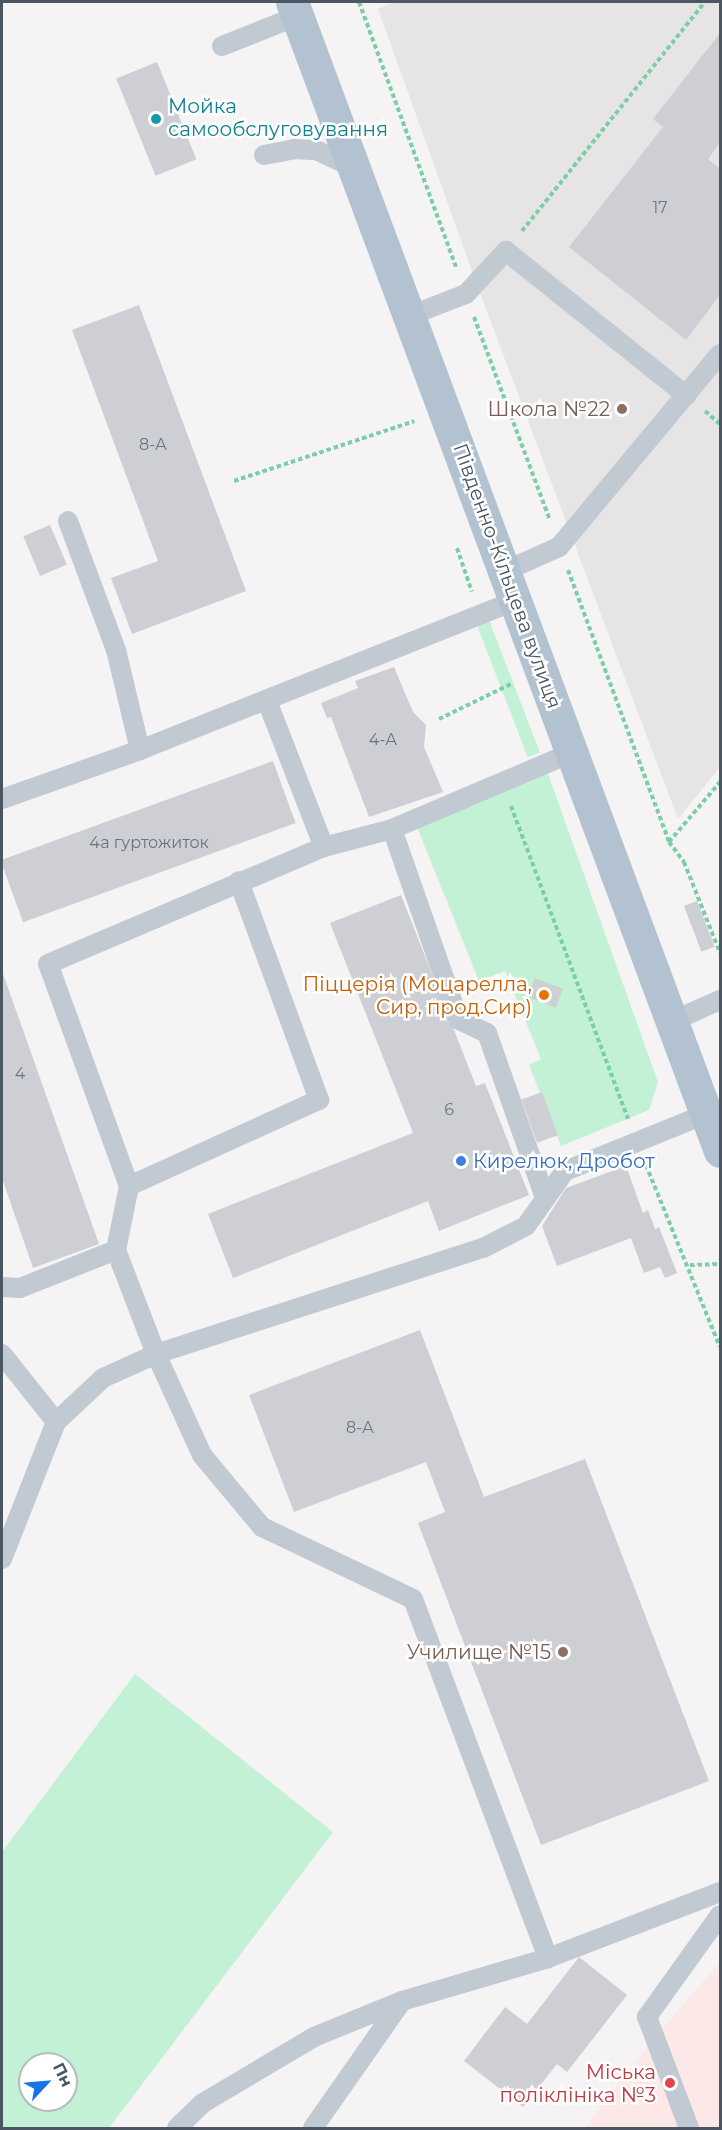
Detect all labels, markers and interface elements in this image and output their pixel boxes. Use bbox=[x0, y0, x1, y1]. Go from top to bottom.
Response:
place label: Мойка самообслуговування bbox=[168, 95, 388, 142]
marker: Мойка самообслуговування bbox=[149, 112, 163, 126]
house number: 17 bbox=[652, 198, 668, 218]
place label: Школа №22 bbox=[488, 397, 610, 421]
marker: Школа №22 bbox=[615, 402, 629, 416]
house number: 8-А bbox=[139, 435, 167, 455]
street label: Південно-Кільцева вулиця bbox=[448, 440, 566, 712]
house number: 4-А bbox=[369, 730, 397, 750]
house number: 4а гуртожиток bbox=[89, 833, 209, 853]
place label: Піццерія (Моцарелла, Сир, прод.Сир) bbox=[303, 972, 532, 1019]
marker: Піццерія (Моцарелла, Сир, прод.Сир) bbox=[537, 988, 551, 1002]
house number: 4 bbox=[15, 1064, 25, 1084]
house number: 6 bbox=[444, 1100, 454, 1120]
place label: Кирелюк, Дробот bbox=[473, 1149, 655, 1173]
marker: Кирелюк, Дробот bbox=[454, 1154, 468, 1168]
house number: 8-А bbox=[346, 1418, 374, 1438]
place label: Училище №15 bbox=[407, 1640, 551, 1664]
marker: Училище №15 bbox=[556, 1645, 570, 1659]
north arrow bbox=[18, 2052, 78, 2112]
text: Пн bbox=[49, 2060, 77, 2090]
place label: Міська поліклініка №3 bbox=[499, 2060, 656, 2107]
marker: Міська поліклініка №3 bbox=[661, 2074, 679, 2092]

